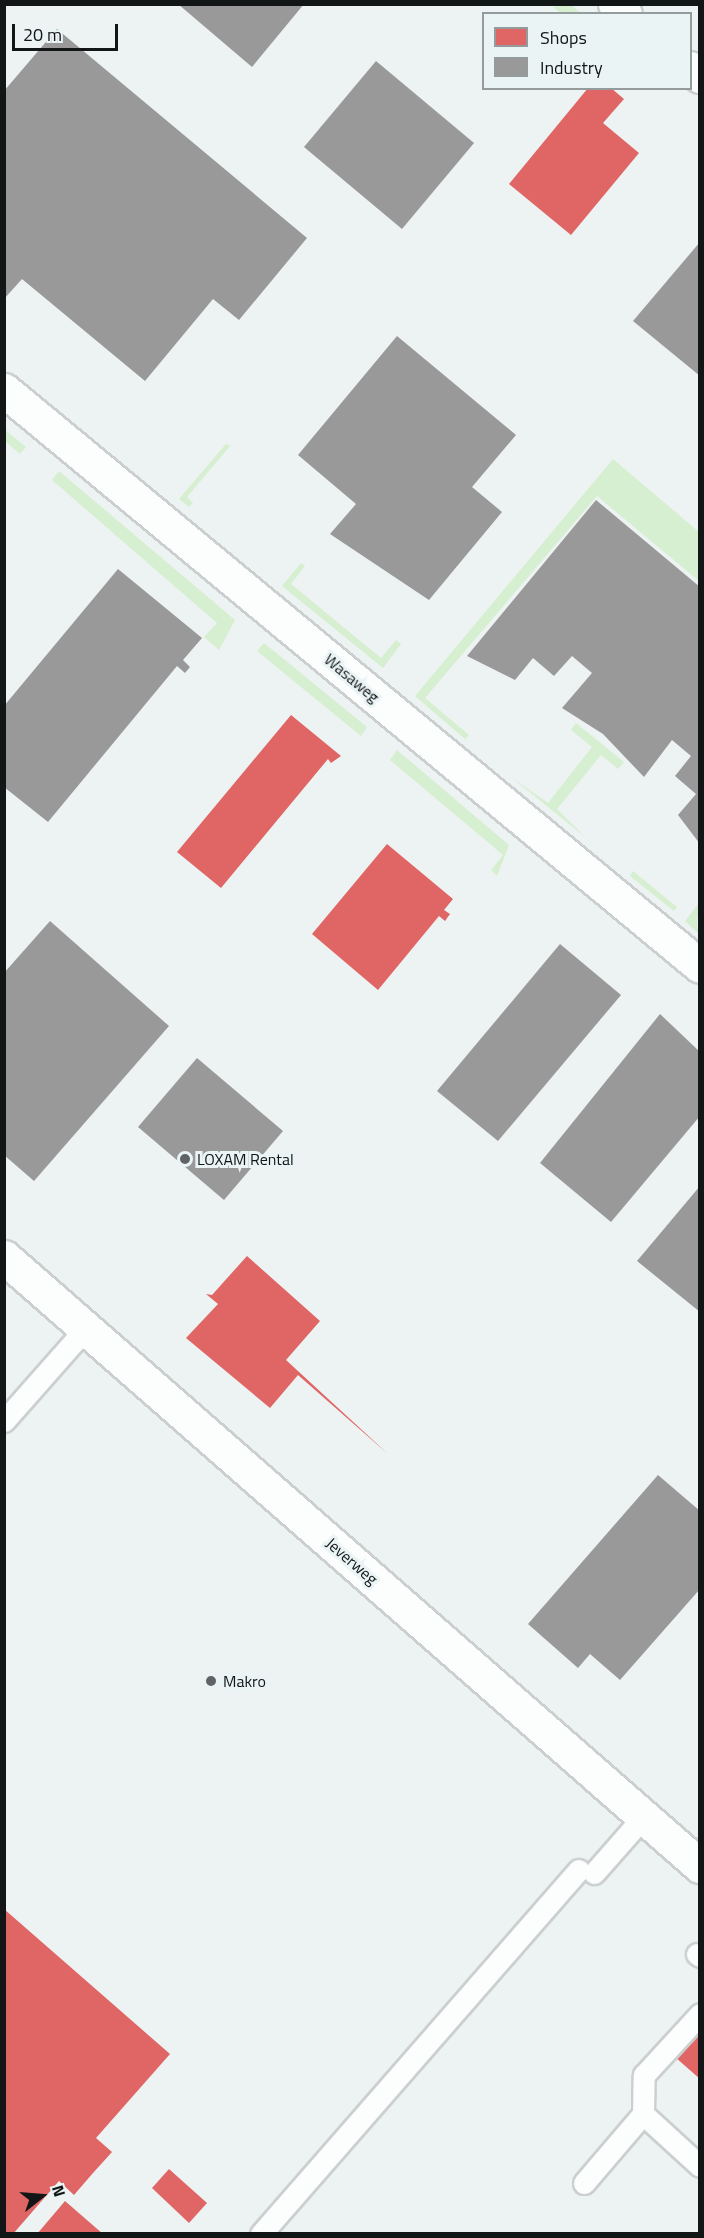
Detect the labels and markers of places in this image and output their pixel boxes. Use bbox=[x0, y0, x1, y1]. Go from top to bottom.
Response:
place label: LOXAM Rental bbox=[197, 1149, 294, 1169]
marker: LOXAM Rental bbox=[178, 1152, 192, 1166]
place label: Makro bbox=[223, 1671, 266, 1691]
marker: Makro bbox=[204, 1674, 218, 1688]

